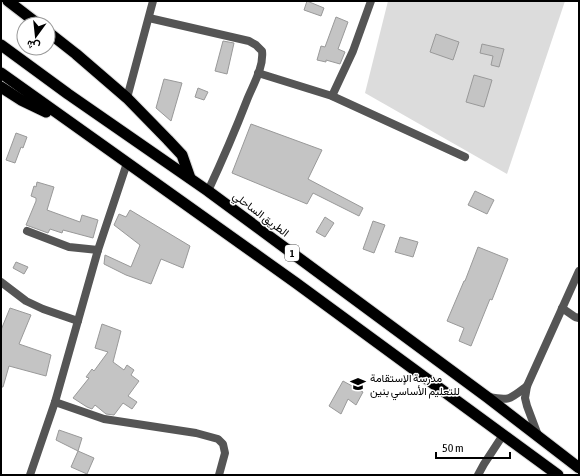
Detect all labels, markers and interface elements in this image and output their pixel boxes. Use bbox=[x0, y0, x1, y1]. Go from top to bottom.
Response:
north arrow bbox=[16, 16, 56, 56]
text: ش bbox=[25, 37, 42, 53]
street label: الطريق الساحلي bbox=[228, 189, 291, 242]
road number: 1 bbox=[285, 245, 299, 261]
place label: مدرسة اﻹستقامة للتعليم اﻷساسي بنين bbox=[370, 372, 460, 401]
school or university icon: مدرسة اﻹستقامة للتعليم اﻷساسي بنين bbox=[349, 375, 367, 393]
scale bar bbox=[436, 434, 510, 460]
text: 50 m bbox=[442, 441, 464, 455]

